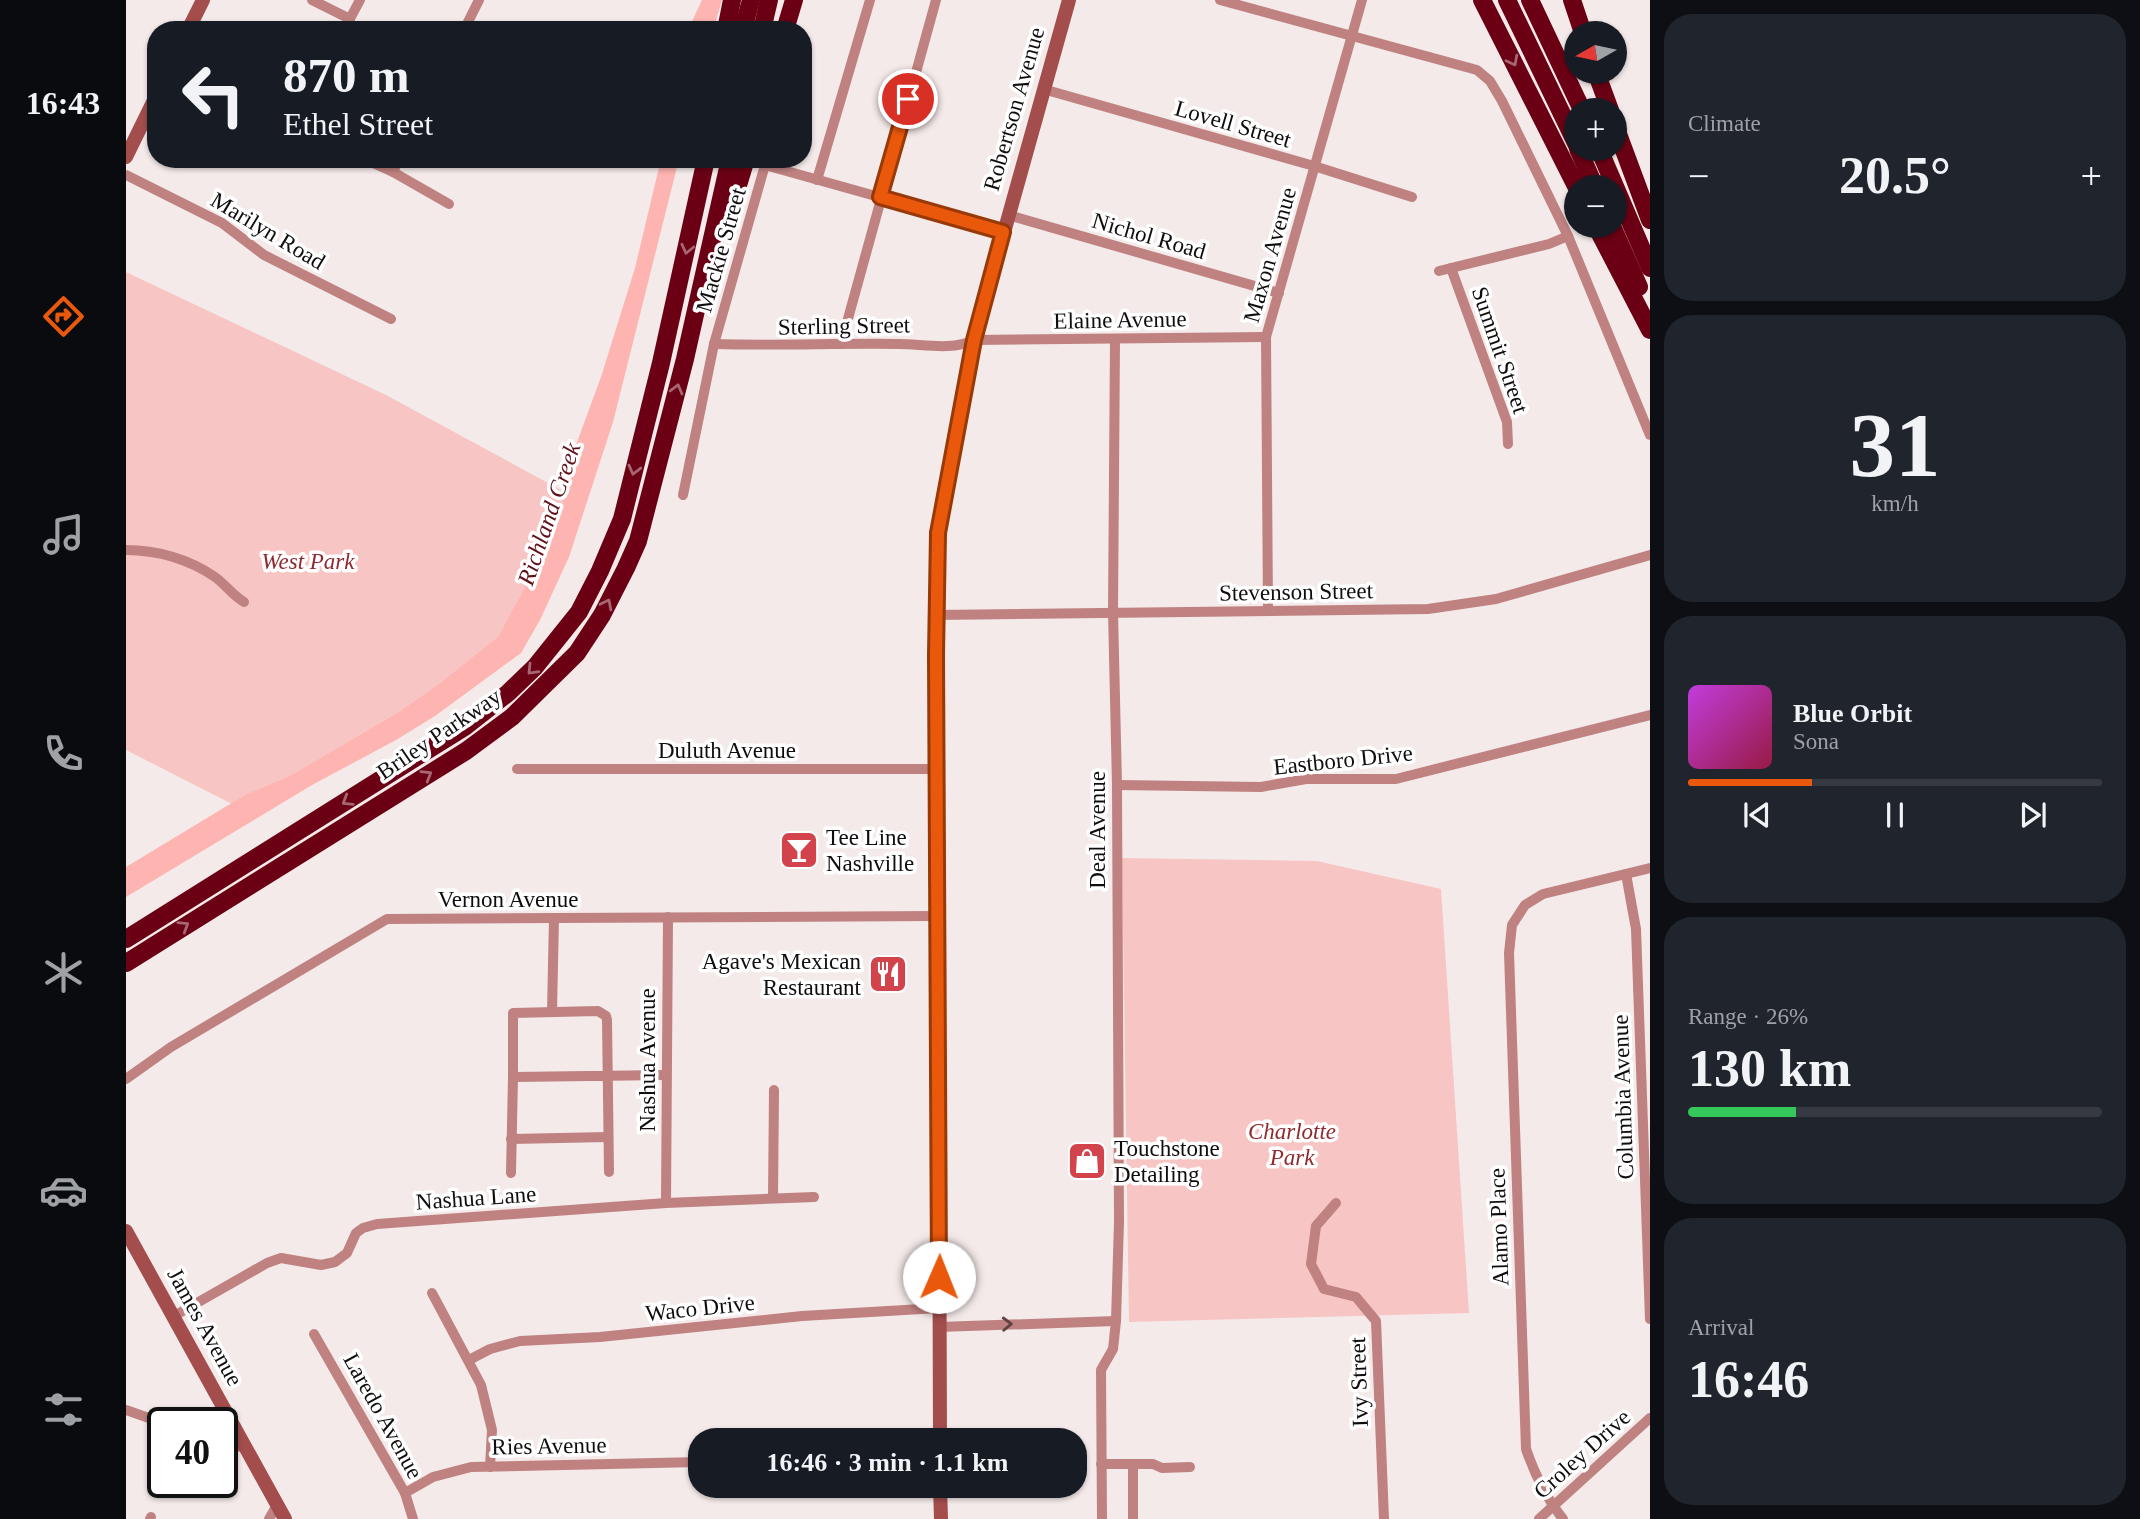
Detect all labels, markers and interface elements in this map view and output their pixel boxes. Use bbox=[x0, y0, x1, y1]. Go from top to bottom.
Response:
north arrow bbox=[1564, 21, 1628, 84]
map controls bbox=[1564, 21, 1627, 238]
street label: Robertson Avenue bbox=[979, 24, 1049, 194]
text: 870 m bbox=[283, 48, 410, 103]
icon: left bbox=[168, 49, 259, 140]
one-way arrow bbox=[1504, 54, 1518, 66]
pin bbox=[878, 69, 938, 129]
icon: arrive bbox=[889, 80, 927, 118]
text: 16:43 bbox=[26, 85, 100, 121]
street label: Lovell Street bbox=[1172, 96, 1294, 153]
button: + bbox=[1564, 98, 1627, 161]
text: Ethel Street bbox=[283, 106, 433, 142]
text: Climate bbox=[1688, 111, 1761, 136]
text: 20.5° bbox=[1839, 147, 1951, 204]
text: − bbox=[1688, 155, 1709, 197]
text: + bbox=[2081, 155, 2102, 197]
button: − bbox=[1564, 175, 1627, 238]
street label: Mackie Street bbox=[691, 184, 751, 315]
street label: Maxon Avenue bbox=[1239, 185, 1301, 325]
street label: Marilyn Road bbox=[207, 187, 330, 275]
street label: Nichol Road bbox=[1089, 208, 1209, 264]
one-way arrow bbox=[681, 243, 695, 255]
street label: Summit Street bbox=[1467, 283, 1534, 417]
icon: directions bbox=[39, 292, 88, 341]
street label: Elaine Avenue bbox=[1053, 306, 1187, 334]
street label: Sterling Street bbox=[778, 312, 911, 340]
one-way arrow bbox=[669, 383, 683, 395]
text: 31 bbox=[1850, 395, 1941, 496]
water label: Richland Creek bbox=[512, 439, 586, 590]
one-way arrow bbox=[628, 464, 642, 476]
text: km/h bbox=[1871, 491, 1919, 516]
icon: music bbox=[39, 510, 88, 559]
park label: West Park bbox=[261, 549, 355, 574]
street label: Stevenson Street bbox=[1219, 578, 1374, 606]
one-way arrow bbox=[599, 599, 613, 611]
one-way arrow bbox=[527, 661, 540, 674]
street label: Briley Parkway bbox=[372, 683, 506, 785]
text: Blue Orbit bbox=[1793, 699, 1912, 728]
icon: phone bbox=[39, 729, 88, 778]
text: Sona bbox=[1793, 729, 1839, 754]
street label: Duluth Avenue bbox=[658, 738, 796, 763]
street label: Eastboro Drive bbox=[1272, 740, 1414, 780]
one-way arrow bbox=[419, 770, 432, 783]
street label: Deal Avenue bbox=[1085, 771, 1110, 889]
one-way arrow bbox=[342, 793, 355, 806]
icon: previous bbox=[1738, 796, 1776, 834]
icon: pause bbox=[1876, 796, 1914, 834]
icon: next bbox=[2014, 796, 2052, 834]
place label: Tee Line Nashville bbox=[826, 825, 914, 876]
bar icon: Tee Line Nashville bbox=[778, 829, 820, 871]
street label: Vernon Avenue bbox=[438, 887, 578, 912]
one-way arrow bbox=[176, 922, 189, 935]
icon: climate bbox=[39, 948, 88, 997]
place label: Agave's Mexican Restaurant bbox=[702, 949, 862, 1000]
restaurant icon: Agave's Mexican Restaurant bbox=[867, 953, 909, 995]
street label: Nashua Avenue bbox=[635, 988, 660, 1132]
text: Range · 26% bbox=[1688, 1004, 1808, 1029]
street label: Columbia Avenue bbox=[1608, 1014, 1638, 1180]
text: 130 km bbox=[1688, 1040, 1851, 1097]
park label: Charlotte Park bbox=[1248, 1119, 1336, 1170]
place label: Touchstone Detailing bbox=[1114, 1136, 1220, 1187]
shop icon: Touchstone Detailing bbox=[1066, 1140, 1108, 1182]
icon: car bbox=[39, 1166, 88, 1215]
street label: Alamo Place bbox=[1484, 1168, 1514, 1286]
street label: Nashua Lane bbox=[415, 1181, 537, 1215]
position arrow bbox=[902, 1240, 976, 1314]
street label: James Avenue bbox=[162, 1264, 248, 1390]
street label: Waco Drive bbox=[644, 1290, 756, 1326]
text: Arrival bbox=[1688, 1315, 1754, 1340]
one-way arrow bbox=[1002, 1317, 1013, 1332]
street label: Ivy Street bbox=[1345, 1336, 1373, 1427]
street label: Laredo Avenue bbox=[338, 1349, 428, 1483]
text: 16:46 bbox=[1688, 1351, 1809, 1408]
icon: filters bbox=[39, 1385, 88, 1434]
street label: Croley Drive bbox=[1529, 1404, 1635, 1504]
speed limit sign: 40 bbox=[147, 1407, 238, 1498]
street label: Ries Avenue bbox=[491, 1432, 607, 1460]
text: 16:46 · 3 min · 1.1 km bbox=[767, 1448, 1008, 1477]

